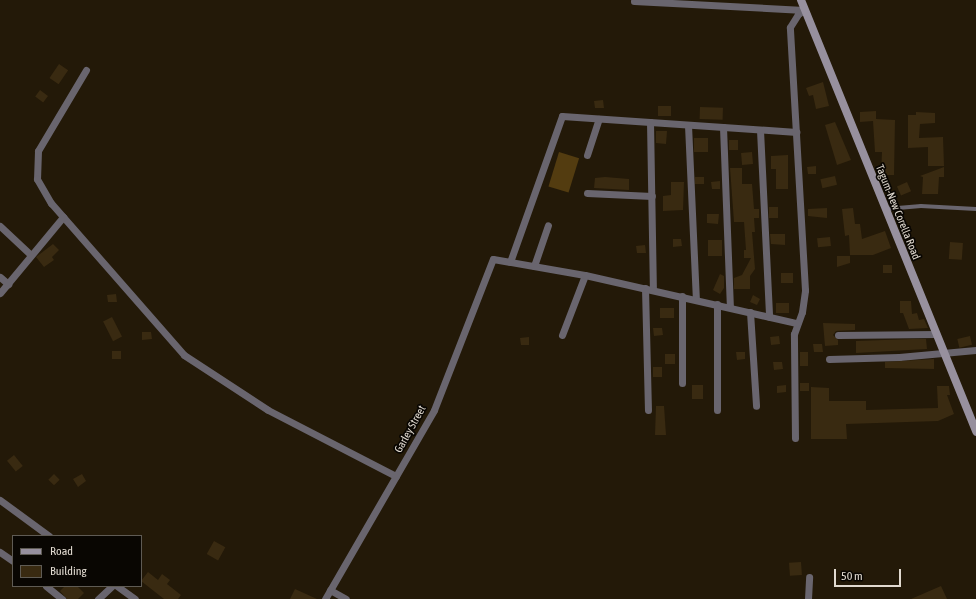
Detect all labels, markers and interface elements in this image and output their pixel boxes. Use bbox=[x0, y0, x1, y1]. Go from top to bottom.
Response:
street label: Tagum-New Corella Road bbox=[873, 163, 923, 261]
street label: Garley Street bbox=[392, 403, 428, 455]
legend bbox=[12, 535, 142, 587]
text: Road bbox=[50, 544, 73, 558]
scale bar bbox=[836, 561, 903, 587]
text: Building bbox=[50, 564, 87, 578]
text: 50 m bbox=[841, 569, 863, 583]

